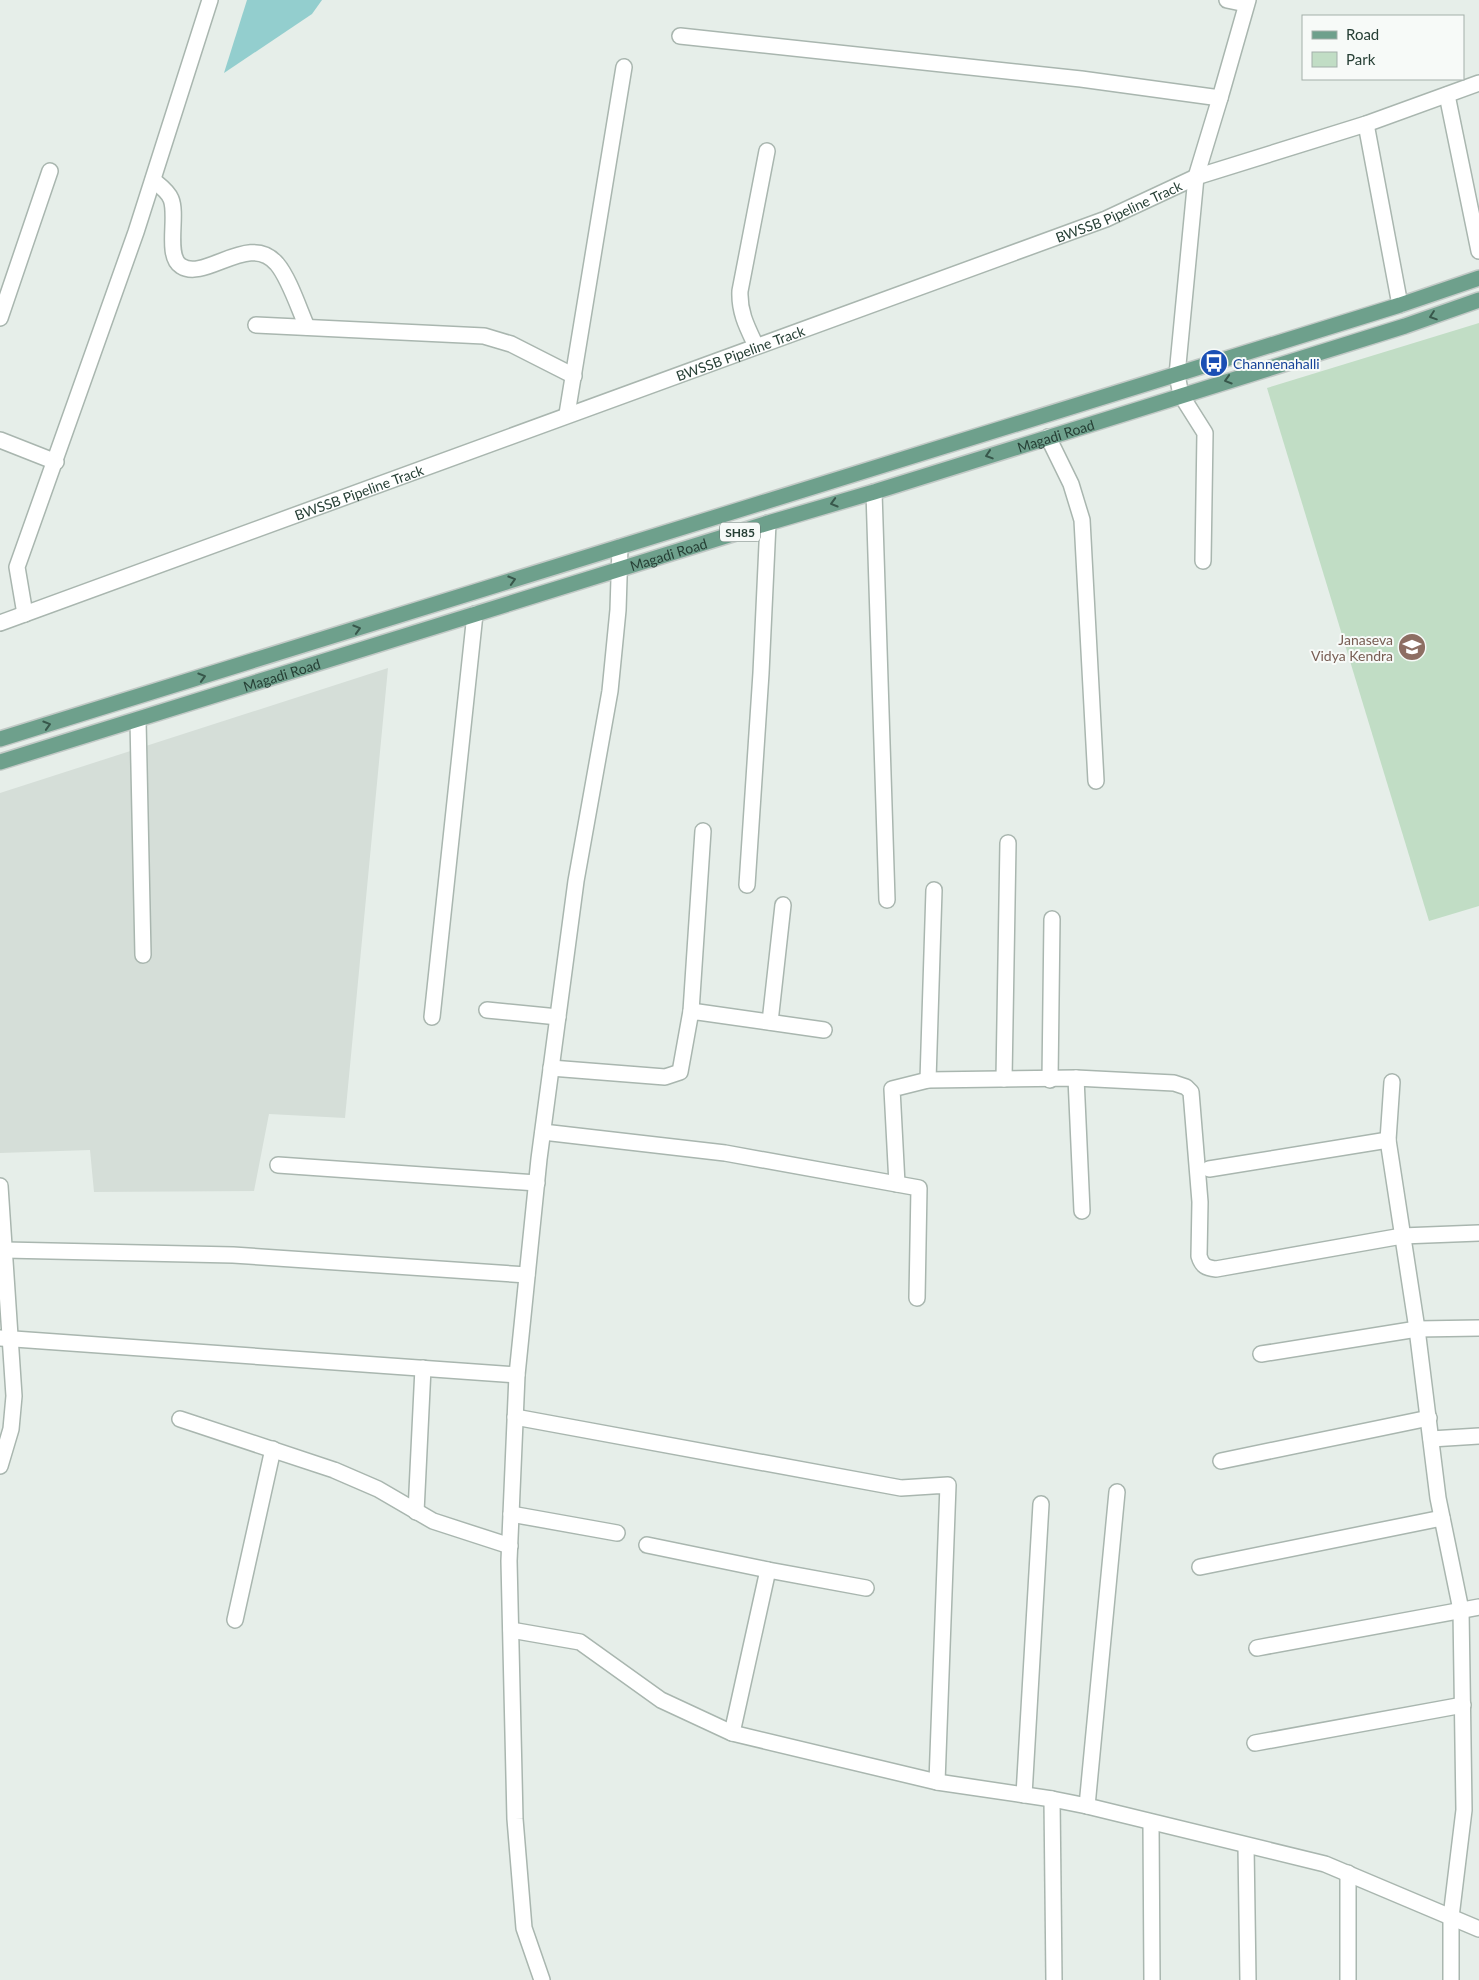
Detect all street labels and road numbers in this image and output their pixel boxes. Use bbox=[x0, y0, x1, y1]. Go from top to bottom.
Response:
street label: BWSSB Pipeline Track bbox=[1053, 176, 1185, 245]
street label: BWSSB Pipeline Track bbox=[673, 321, 808, 384]
street label: Magadi Road bbox=[1015, 415, 1096, 455]
street label: BWSSB Pipeline Track bbox=[292, 460, 426, 523]
road number: SH85 bbox=[720, 522, 760, 542]
street label: Magadi Road bbox=[628, 534, 709, 574]
street label: Magadi Road bbox=[241, 654, 322, 694]

